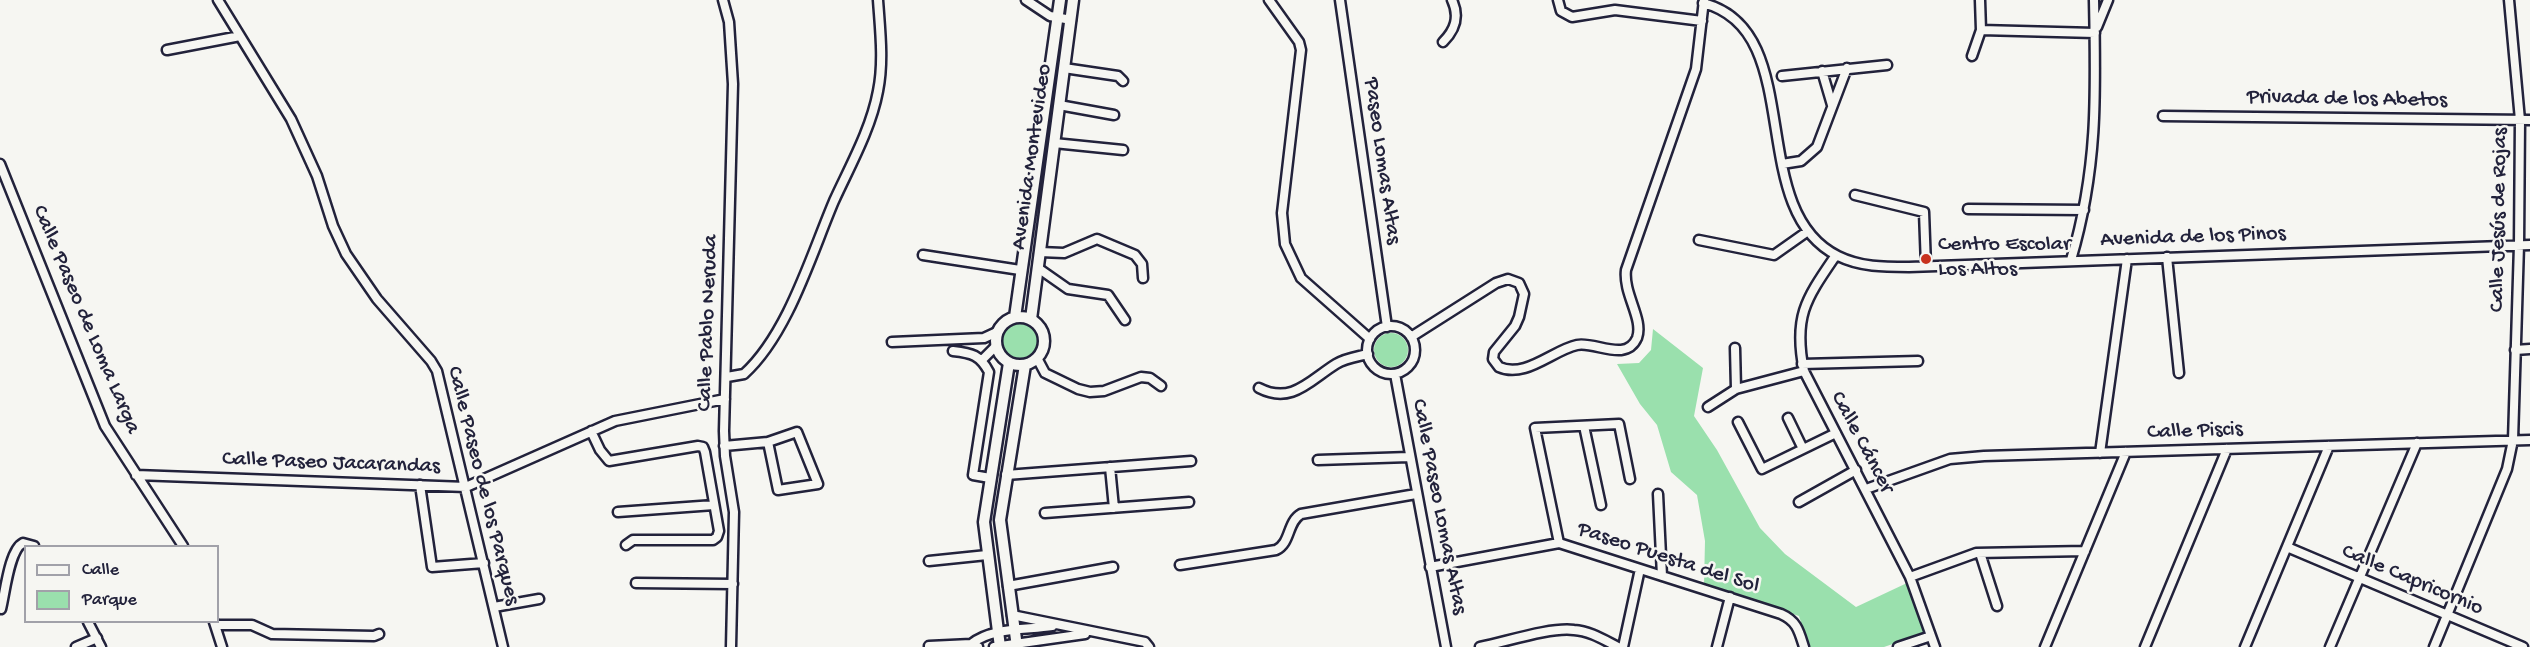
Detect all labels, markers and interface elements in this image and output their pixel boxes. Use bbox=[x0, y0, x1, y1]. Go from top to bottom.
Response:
street label: Avenida Montevideo bbox=[1007, 62, 1059, 252]
street label: Paseo Lomas Altas bbox=[1356, 76, 1406, 246]
street label: Privada de los Abetos bbox=[2247, 85, 2447, 115]
street label: Calle Jesús de Rojas bbox=[2485, 128, 2515, 312]
street label: Calle Paseo de Loma Larga bbox=[25, 202, 145, 438]
street label: Avenida de los Pinos bbox=[2100, 222, 2286, 254]
place label: Centro Escolar Los Altos bbox=[1938, 233, 2071, 284]
street label: Calle Pablo Neruda bbox=[693, 234, 725, 412]
marker: Centro Escolar Los Altos bbox=[1919, 252, 1933, 266]
street label: Calle Paseo de los Parques bbox=[440, 364, 524, 608]
street label: Calle Cáncer bbox=[1823, 388, 1899, 498]
street label: Calle Paseo Lomas Altas bbox=[1404, 397, 1472, 617]
street label: Calle Piscis bbox=[2147, 417, 2243, 447]
street label: Calle Paseo Jacarandas bbox=[222, 447, 440, 481]
street label: Paseo Puesta del Sol bbox=[1574, 517, 1762, 601]
street label: Calle Capricornio bbox=[2337, 539, 2487, 623]
legend bbox=[24, 545, 219, 623]
text: Calle bbox=[82, 560, 119, 581]
text: Parque bbox=[82, 590, 137, 611]

